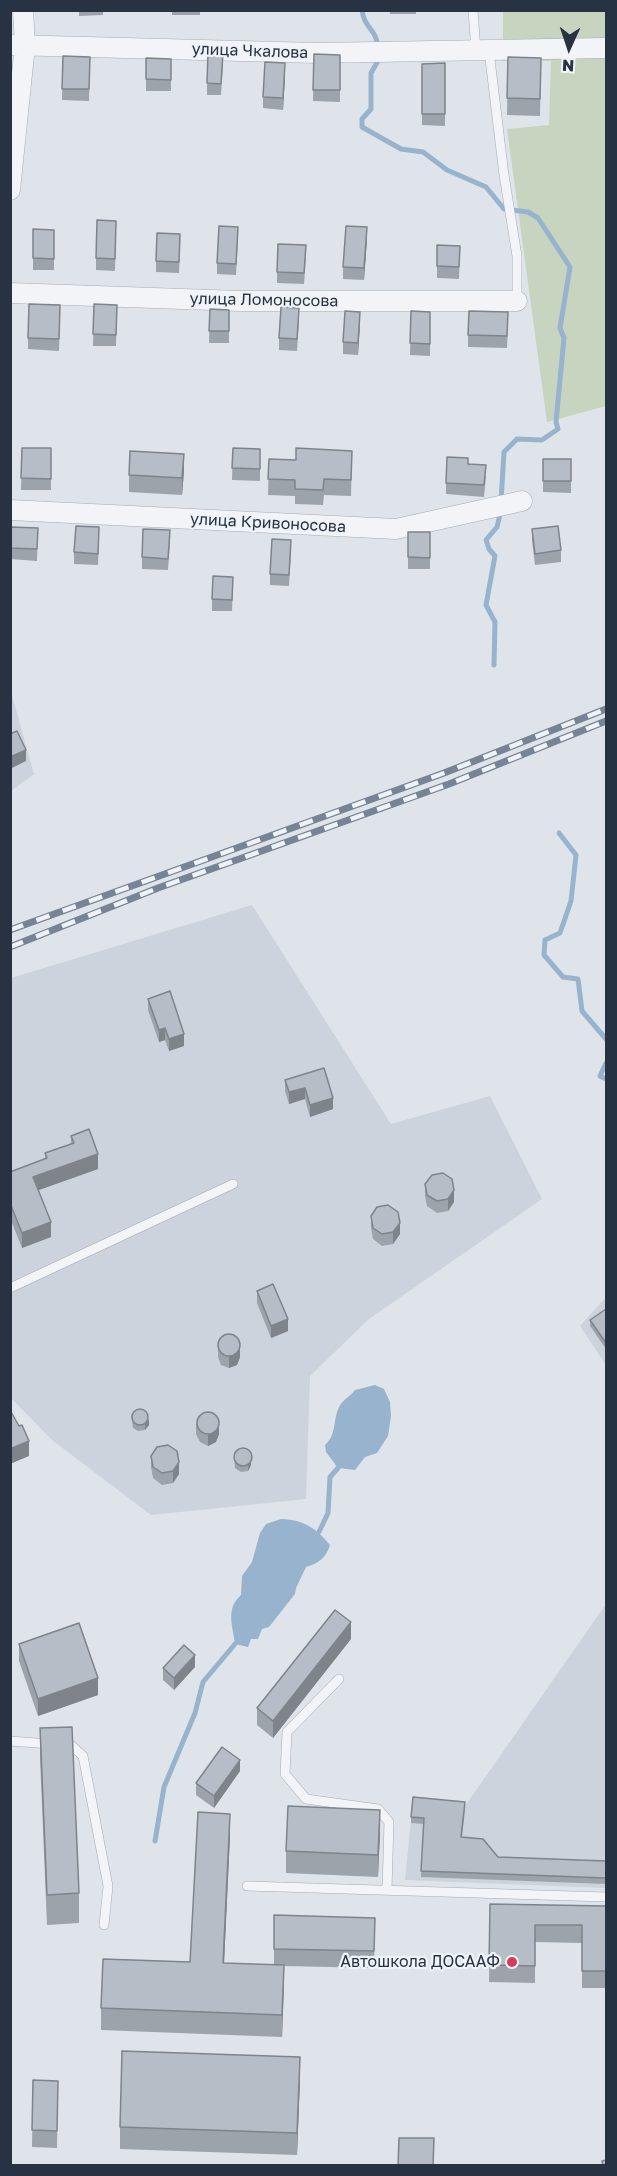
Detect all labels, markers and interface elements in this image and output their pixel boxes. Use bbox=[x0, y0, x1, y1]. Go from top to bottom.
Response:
north arrow bbox=[539, 18, 599, 78]
street label: улица Чкалова bbox=[191, 39, 309, 63]
text: N bbox=[561, 56, 575, 76]
street label: улица Ломоносова bbox=[189, 289, 339, 311]
street label: улица Кривоносова bbox=[190, 509, 346, 537]
place label: Автошкола ДОСААФ bbox=[340, 1952, 500, 1972]
marker: Автошкола ДОСААФ bbox=[505, 1955, 519, 1969]

